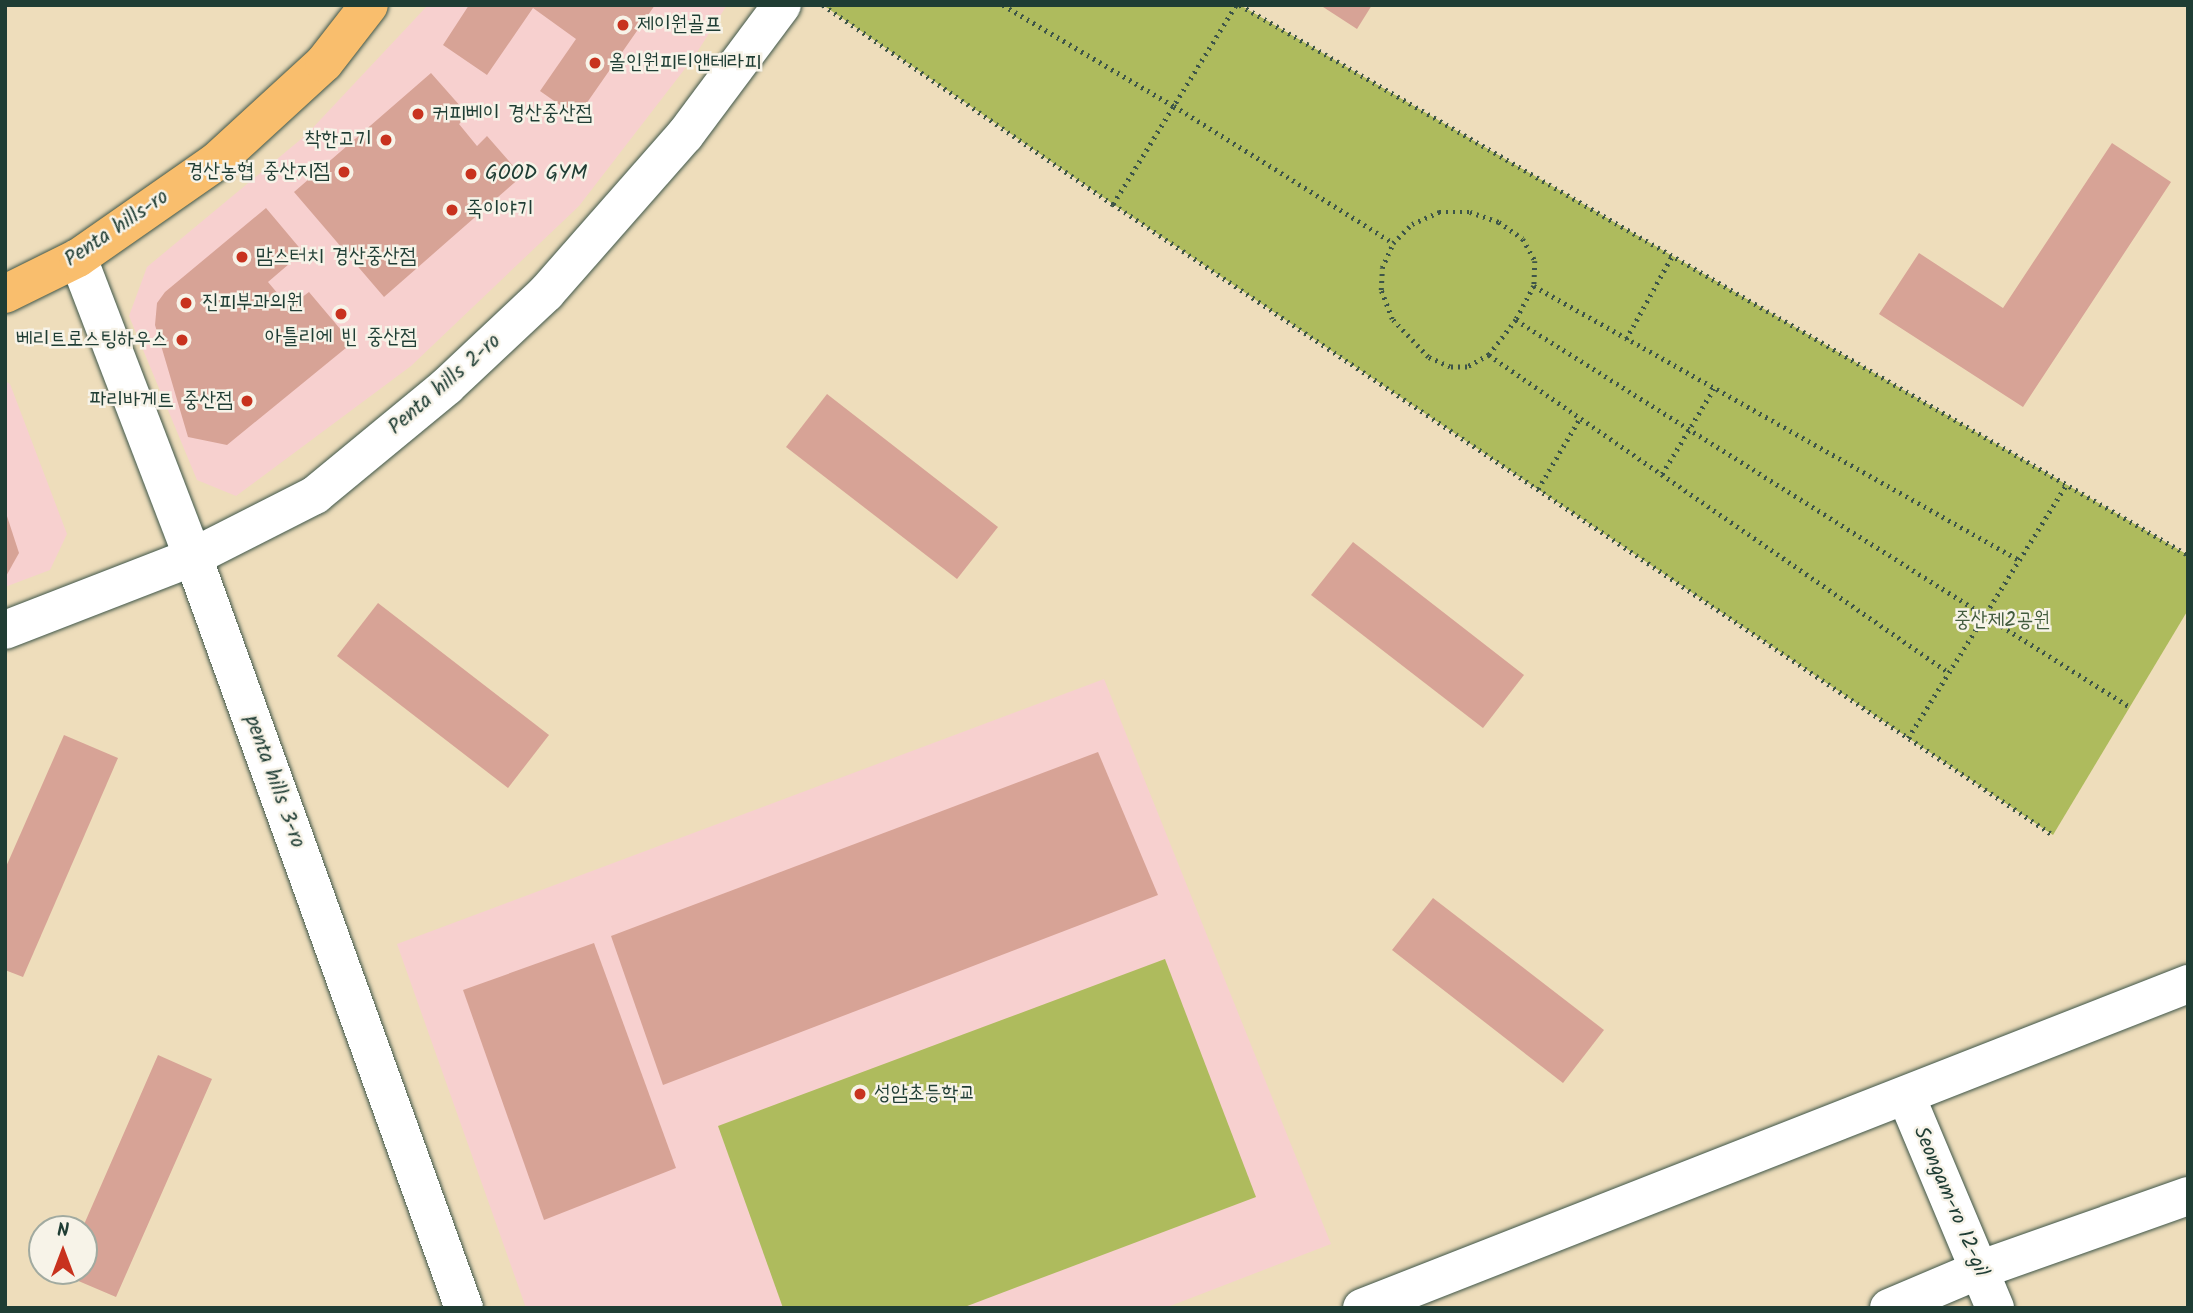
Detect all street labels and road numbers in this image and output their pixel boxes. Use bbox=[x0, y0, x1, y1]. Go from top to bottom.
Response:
street label: Penta hills-ro bbox=[60, 185, 174, 273]
street label: Penta hills 2-ro bbox=[384, 329, 506, 441]
street label: penta hills 3-ro bbox=[238, 712, 310, 852]
street label: Seongam-ro 12-gil bbox=[1907, 1123, 1993, 1281]

